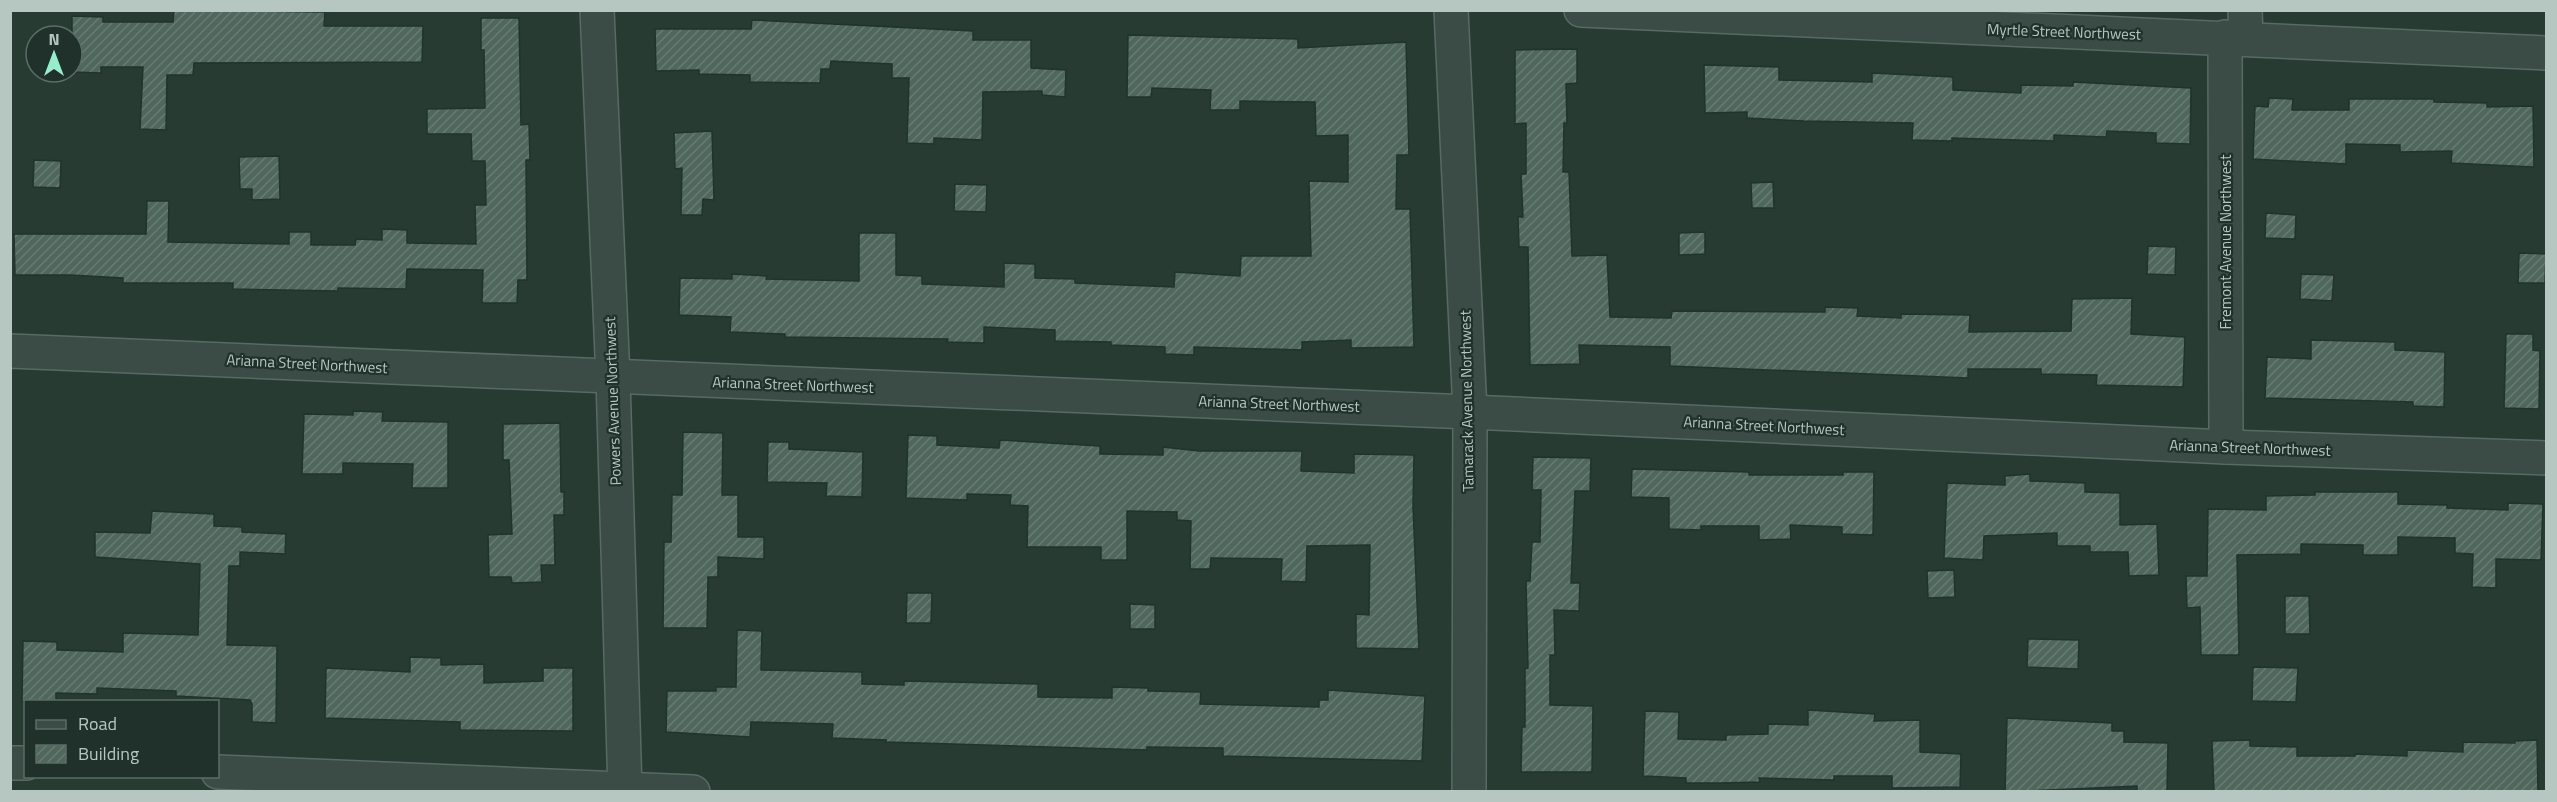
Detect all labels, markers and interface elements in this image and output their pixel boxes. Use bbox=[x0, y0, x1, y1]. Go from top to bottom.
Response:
street label: Myrtle Street Northwest bbox=[1987, 17, 2142, 46]
north arrow bbox=[24, 24, 84, 84]
text: N bbox=[48, 27, 60, 51]
street label: Fremont Avenue Northwest bbox=[2214, 154, 2237, 330]
street label: Tamarack Avenue Northwest bbox=[1453, 309, 1480, 492]
street label: Powers Avenue Northwest bbox=[598, 315, 627, 486]
street label: Arianna Street Northwest bbox=[226, 348, 389, 379]
street label: Arianna Street Northwest bbox=[712, 370, 875, 399]
street label: Arianna Street Northwest bbox=[1198, 389, 1361, 418]
street label: Arianna Street Northwest bbox=[1683, 410, 1846, 441]
street label: Arianna Street Northwest bbox=[2169, 433, 2332, 462]
legend bbox=[24, 700, 219, 778]
text: Road bbox=[78, 710, 117, 737]
text: Building bbox=[78, 740, 139, 767]

